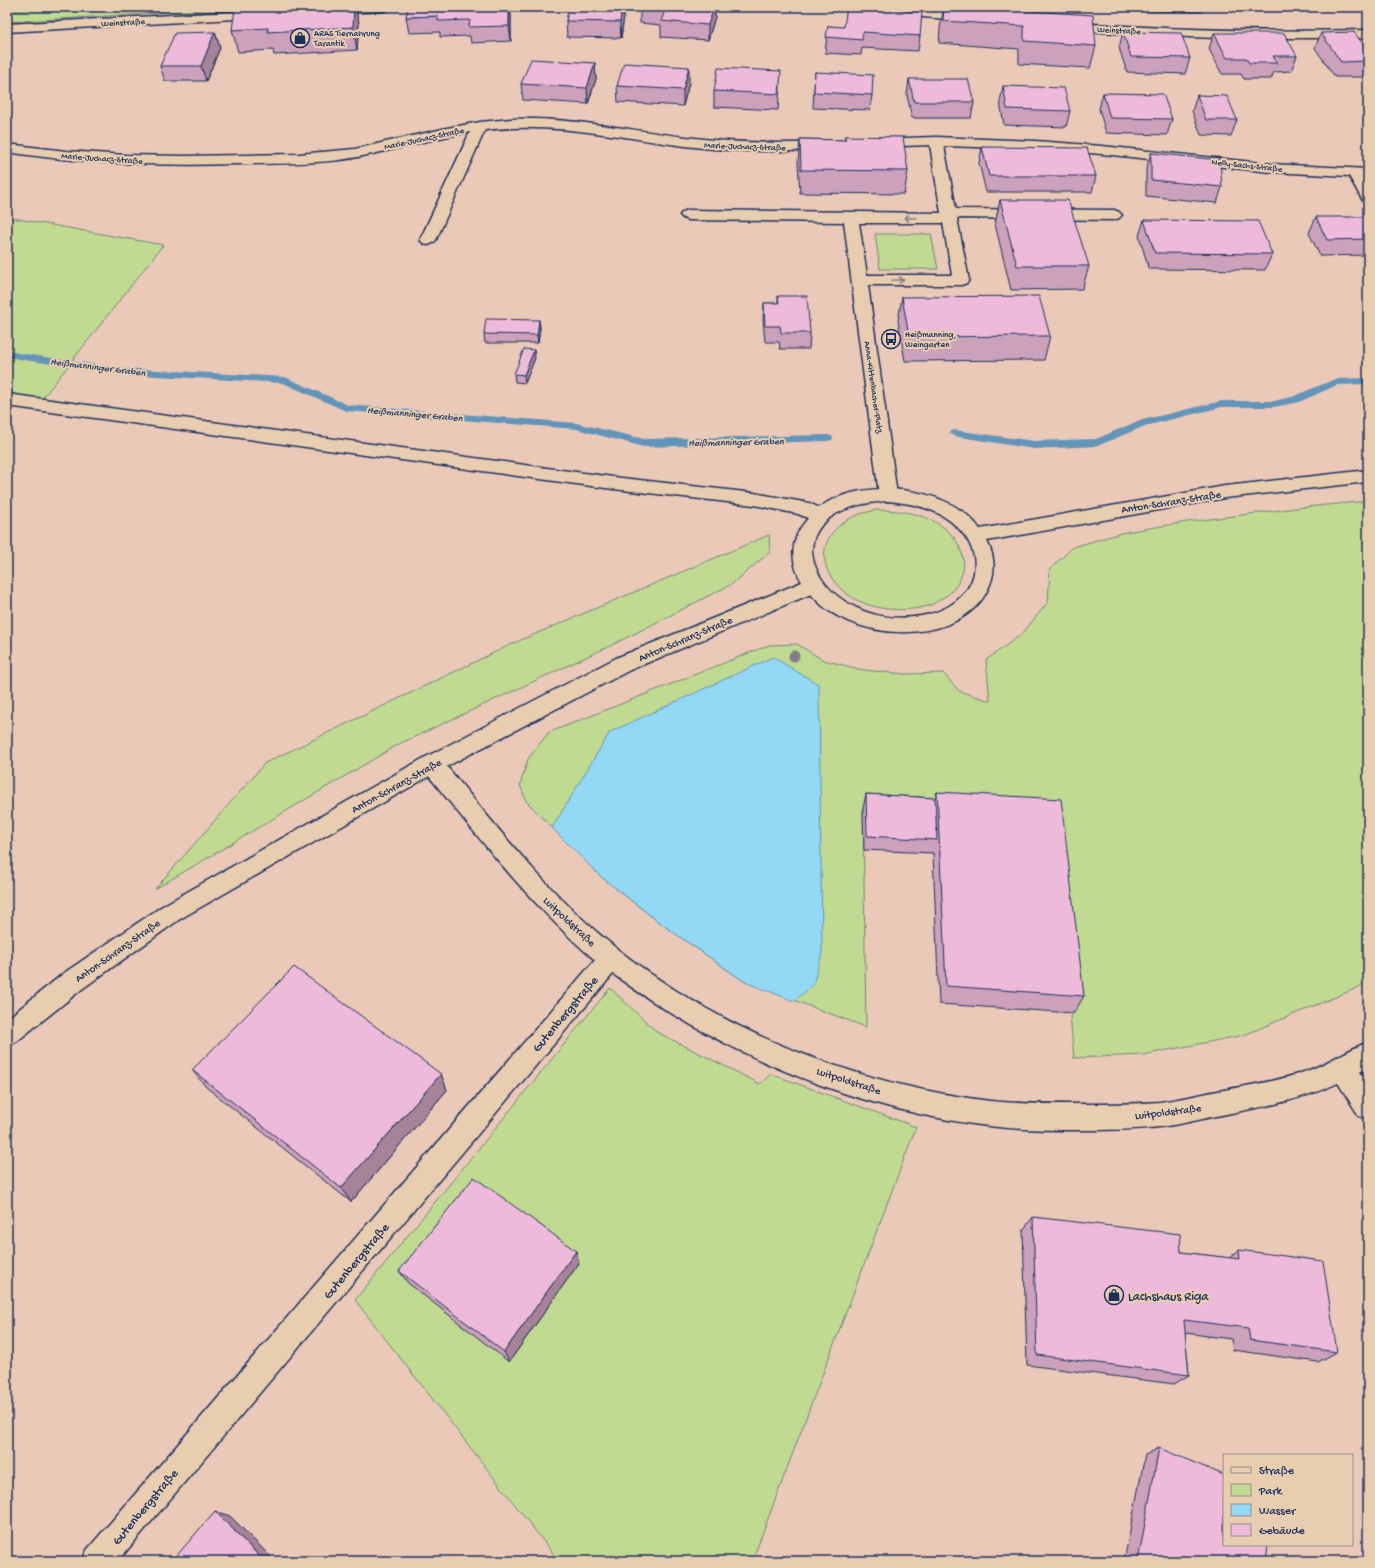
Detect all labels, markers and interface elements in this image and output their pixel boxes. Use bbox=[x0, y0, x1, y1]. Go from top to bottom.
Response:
street label: Weinstraße bbox=[101, 17, 146, 30]
street label: Weinstraße bbox=[1097, 25, 1141, 38]
shop icon: ARAS Tiernahrung Tarantik bbox=[289, 27, 311, 49]
place label: ARAS Tiernahrung Tarantik bbox=[313, 29, 380, 50]
street label: Marie-Juchacz-Straße bbox=[383, 126, 466, 153]
street label: Marie-Juchacz-Straße bbox=[704, 141, 786, 154]
street label: Marie-Juchacz-Straße bbox=[61, 151, 143, 168]
street label: Nelly-Sachs-Straße bbox=[1211, 157, 1283, 176]
one-way arrow bbox=[904, 214, 917, 222]
one-way arrow bbox=[891, 276, 904, 284]
bus stop icon: Heißmanning, Weingarten bbox=[880, 328, 902, 350]
place label: Heißmanning, Weingarten bbox=[905, 330, 956, 351]
street label: Anna-Kittenbacher-Platz bbox=[861, 341, 885, 435]
water label: Heißmanninger Graben bbox=[50, 356, 146, 380]
water label: Heißmanninger Graben bbox=[367, 405, 463, 425]
water label: Heißmanninger Graben bbox=[688, 436, 784, 450]
street label: Anton-Schranz-Straße bbox=[1121, 489, 1222, 517]
street label: Anton-Schranz-Straße bbox=[637, 614, 735, 665]
street label: Anton-Schranz-Straße bbox=[350, 757, 444, 816]
street label: Luitpoldstraße bbox=[540, 895, 597, 950]
street label: Anton-Schranz-Straße bbox=[73, 918, 163, 985]
street label: Gutenbergstraße bbox=[530, 973, 602, 1056]
street label: Luitpoldstraße bbox=[815, 1066, 882, 1098]
street label: Luitpoldstraße bbox=[1134, 1103, 1203, 1123]
street label: Gutenbergstraße bbox=[321, 1220, 393, 1303]
shop icon: Lachshaus Riga bbox=[1103, 1284, 1125, 1306]
place label: Lachshaus Riga bbox=[1128, 1290, 1209, 1305]
legend bbox=[1223, 1454, 1353, 1546]
text: Straße bbox=[1259, 1465, 1295, 1479]
street label: Gutenbergstraße bbox=[110, 1466, 182, 1549]
text: Park bbox=[1258, 1485, 1284, 1499]
text: Wasser bbox=[1259, 1505, 1297, 1519]
text: Gebäude bbox=[1259, 1525, 1305, 1539]

